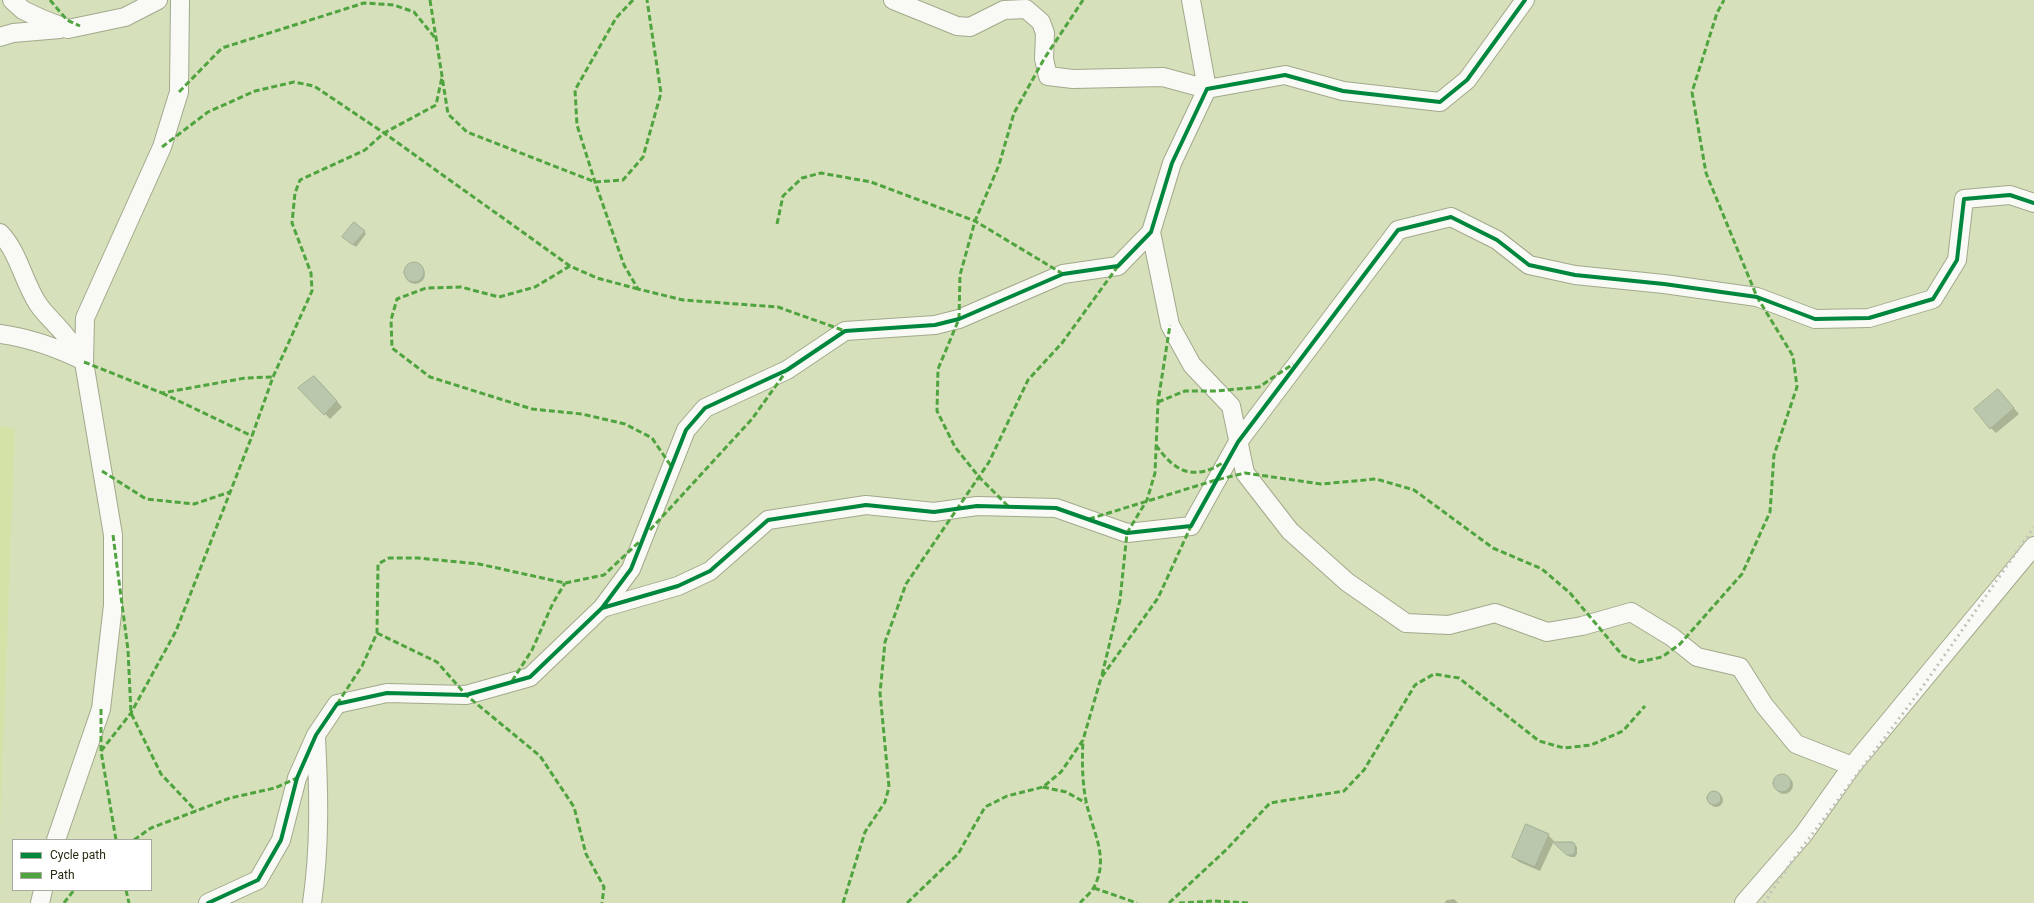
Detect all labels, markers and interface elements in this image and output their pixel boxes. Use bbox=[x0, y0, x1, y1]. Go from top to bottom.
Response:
legend bbox=[12, 839, 152, 891]
text: Cycle path bbox=[50, 848, 106, 862]
text: Path bbox=[50, 868, 75, 882]

